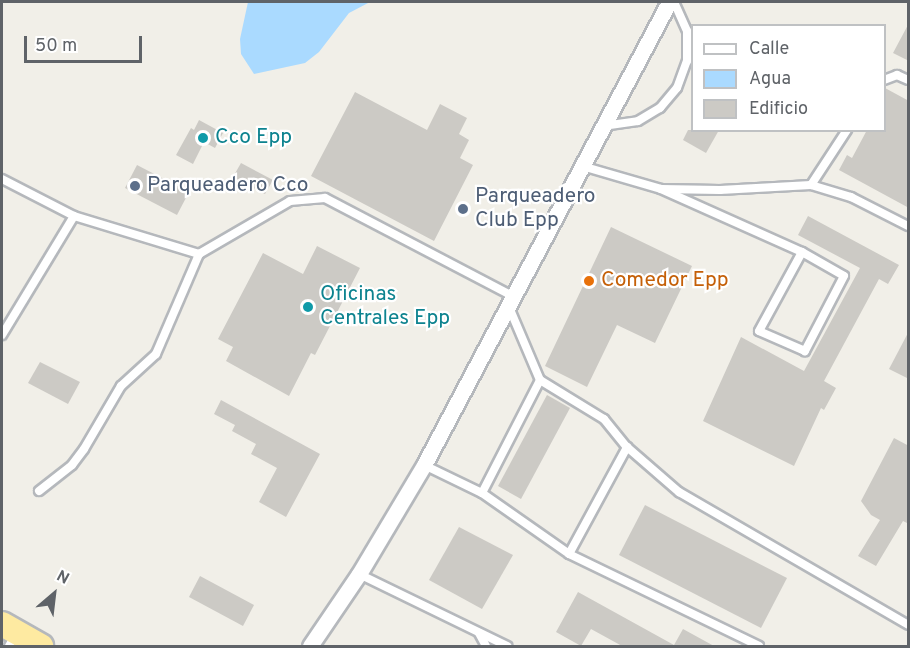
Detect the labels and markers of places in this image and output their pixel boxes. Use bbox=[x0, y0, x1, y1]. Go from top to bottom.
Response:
place label: Cco Epp bbox=[215, 125, 292, 151]
marker: Cco Epp bbox=[196, 131, 210, 145]
place label: Parqueadero Cco bbox=[147, 173, 309, 199]
marker: Parqueadero Cco bbox=[128, 179, 142, 193]
place label: Parqueadero Club Epp bbox=[475, 184, 596, 234]
marker: Parqueadero Club Epp bbox=[456, 202, 470, 216]
place label: Comedor Epp bbox=[601, 268, 729, 294]
marker: Comedor Epp bbox=[582, 274, 596, 288]
place label: Oficinas Centrales Epp bbox=[320, 282, 450, 332]
marker: Oficinas Centrales Epp bbox=[301, 300, 315, 314]

